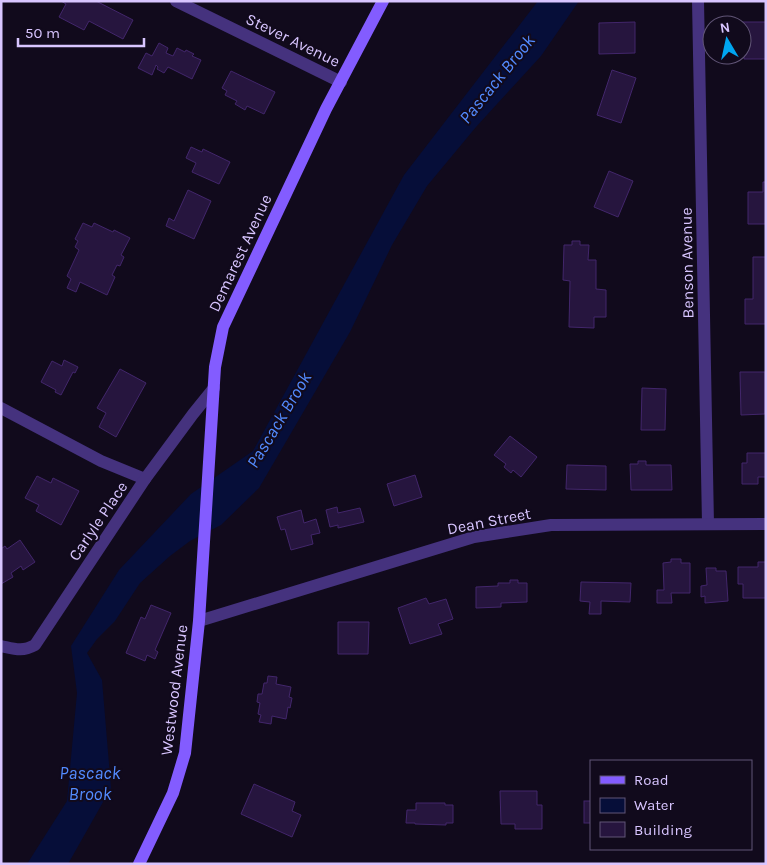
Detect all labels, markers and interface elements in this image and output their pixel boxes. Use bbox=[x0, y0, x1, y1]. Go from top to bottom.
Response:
street label: Stever Avenue bbox=[243, 9, 343, 71]
scale bar bbox=[18, 15, 144, 47]
north arrow bbox=[702, 15, 752, 65]
text: N bbox=[719, 18, 731, 37]
text: 50 m bbox=[25, 24, 60, 42]
water label: Pascack Brook bbox=[454, 29, 540, 128]
street label: Demarest Avenue bbox=[204, 191, 276, 315]
street label: Benson Avenue bbox=[677, 207, 697, 319]
water label: Pascack Brook bbox=[242, 367, 317, 472]
street label: Carlyle Place bbox=[65, 478, 131, 564]
street label: Dean Street bbox=[445, 504, 533, 538]
street label: Westwood Avenue bbox=[157, 624, 191, 756]
legend bbox=[590, 760, 752, 850]
water label: Pascack Brook bbox=[59, 762, 122, 805]
text: Road bbox=[634, 771, 669, 789]
text: Water bbox=[634, 796, 675, 814]
text: Building bbox=[634, 821, 692, 839]

